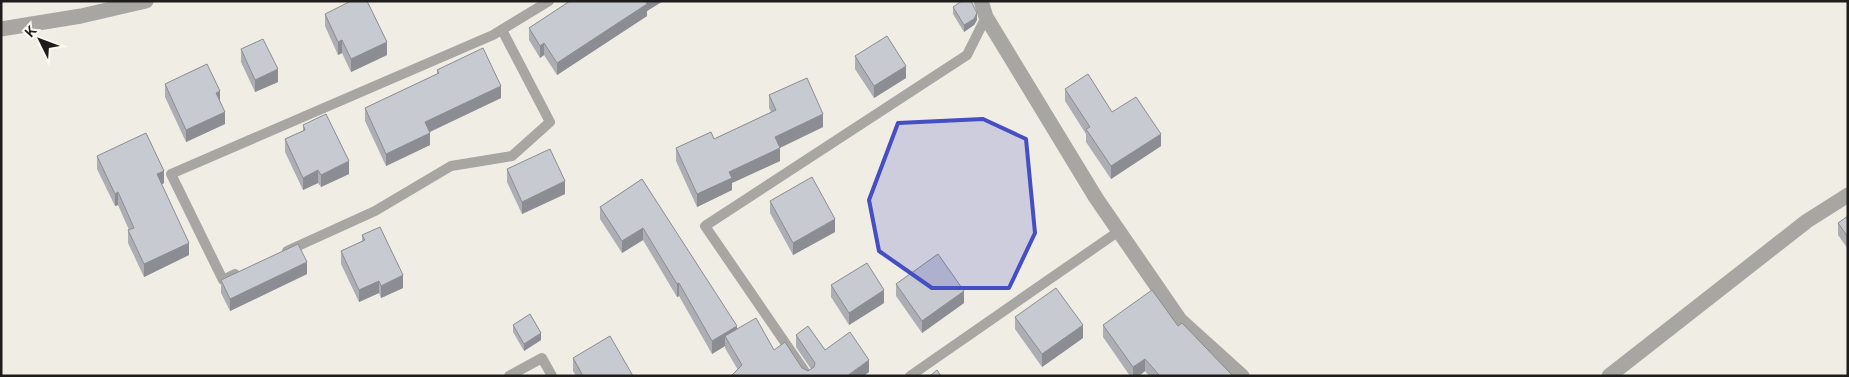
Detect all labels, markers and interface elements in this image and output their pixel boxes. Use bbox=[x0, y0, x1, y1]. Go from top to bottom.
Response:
north arrow bbox=[15, 15, 65, 65]
text: K bbox=[21, 22, 40, 40]

